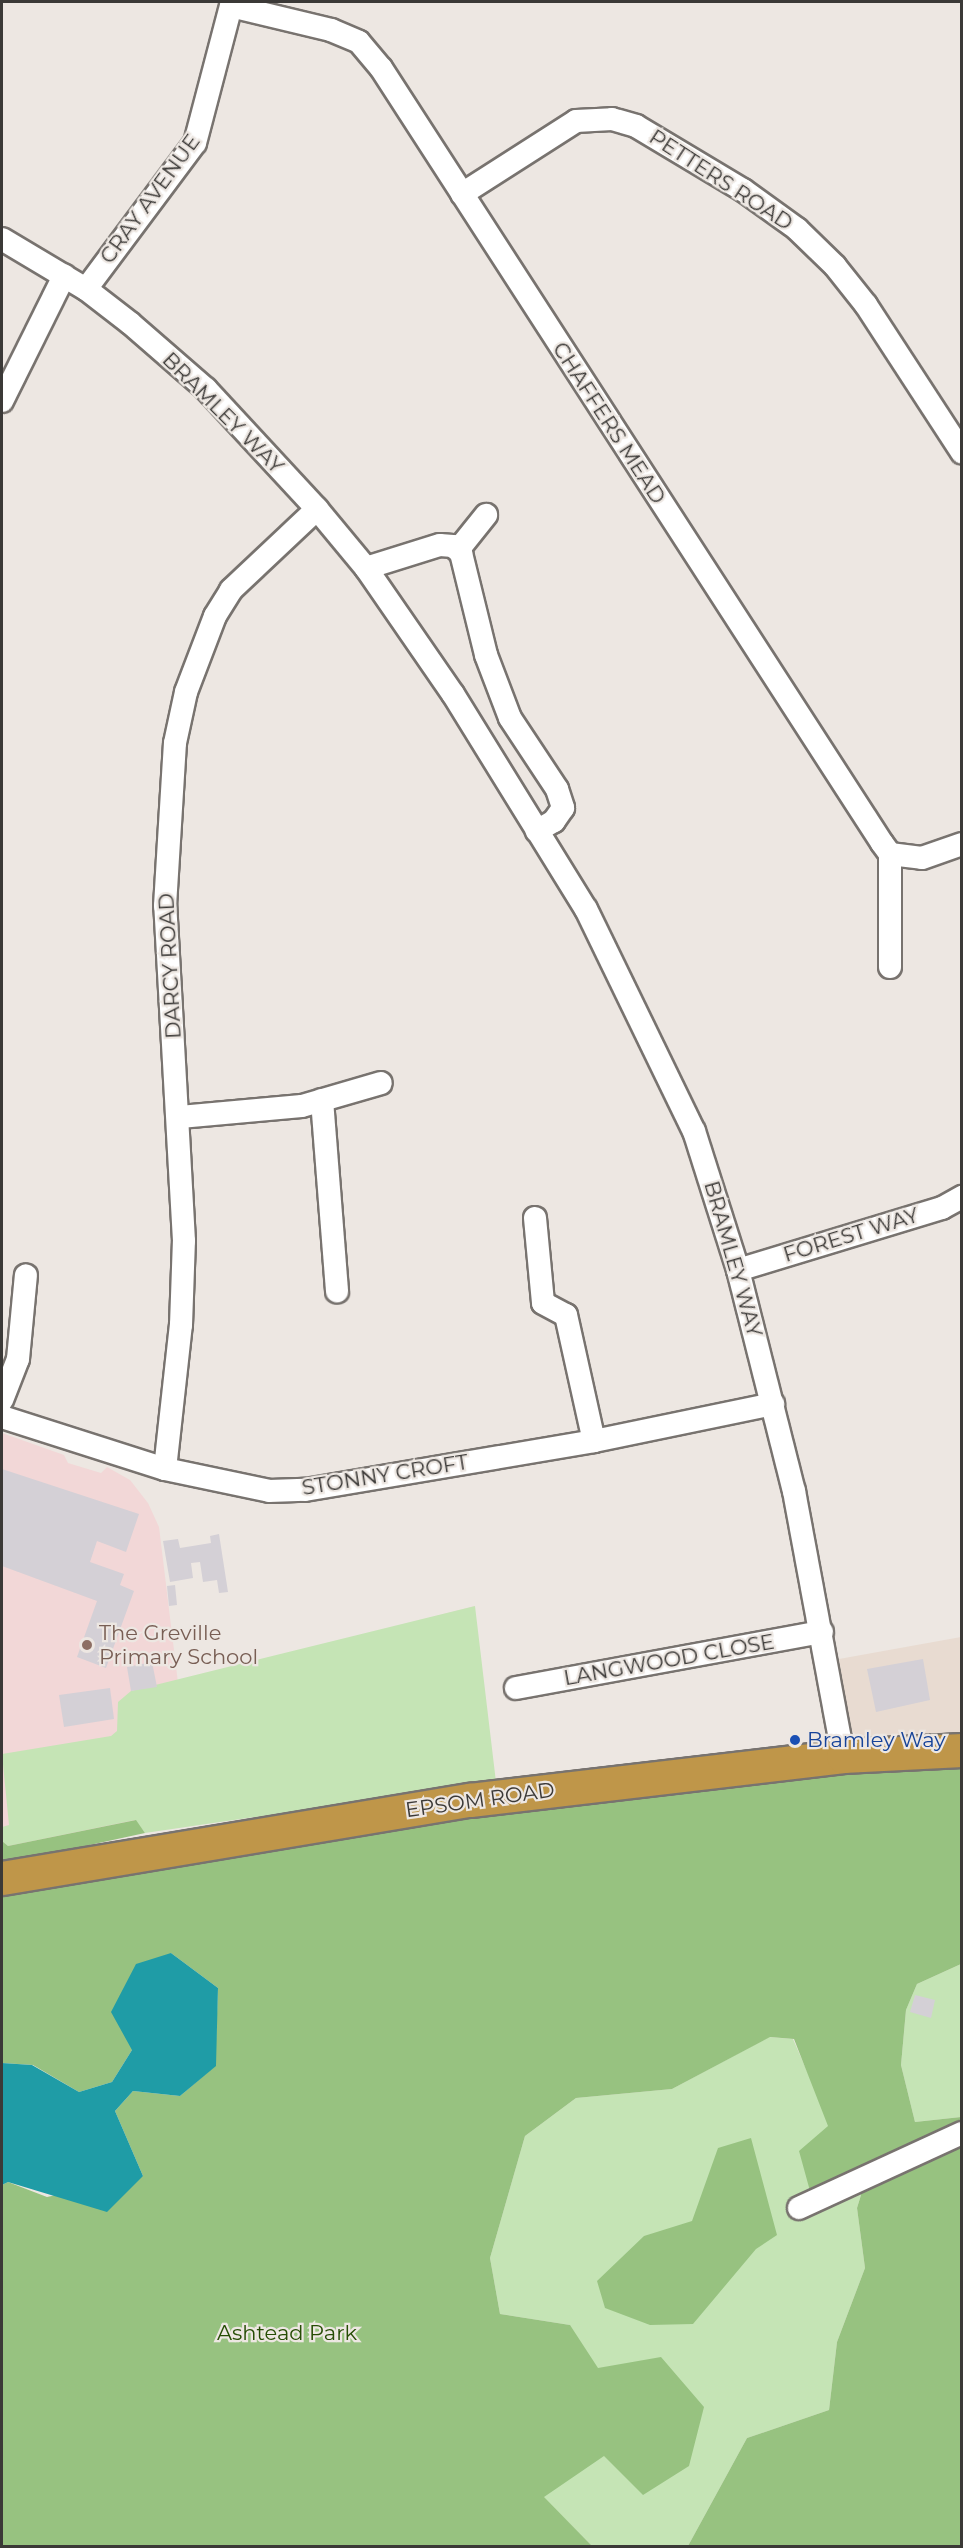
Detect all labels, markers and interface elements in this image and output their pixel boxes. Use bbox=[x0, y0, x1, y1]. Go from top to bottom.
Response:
street label: PETTERS ROAD bbox=[645, 124, 797, 236]
street label: CRAY AVENUE bbox=[95, 130, 205, 268]
street label: CHAFFERS MEAD bbox=[547, 337, 671, 509]
street label: BRAMLEY WAY bbox=[157, 347, 289, 479]
street label: DARCY ROAD bbox=[154, 893, 186, 1039]
street label: BRAMLEY WAY bbox=[699, 1178, 767, 1340]
street label: FOREST WAY bbox=[780, 1202, 922, 1268]
street label: STONNY CROFT bbox=[300, 1449, 470, 1501]
place label: The Greville Primary School bbox=[99, 1620, 258, 1670]
street label: LANGWOOD CLOSE bbox=[562, 1629, 776, 1691]
marker: The Greville Primary School bbox=[80, 1638, 94, 1652]
place label: Bramley Way bbox=[807, 1727, 946, 1753]
marker: Bramley Way bbox=[788, 1733, 802, 1747]
street label: EPSOM ROAD bbox=[404, 1777, 556, 1823]
park label: Ashtead Park bbox=[217, 2320, 357, 2346]

